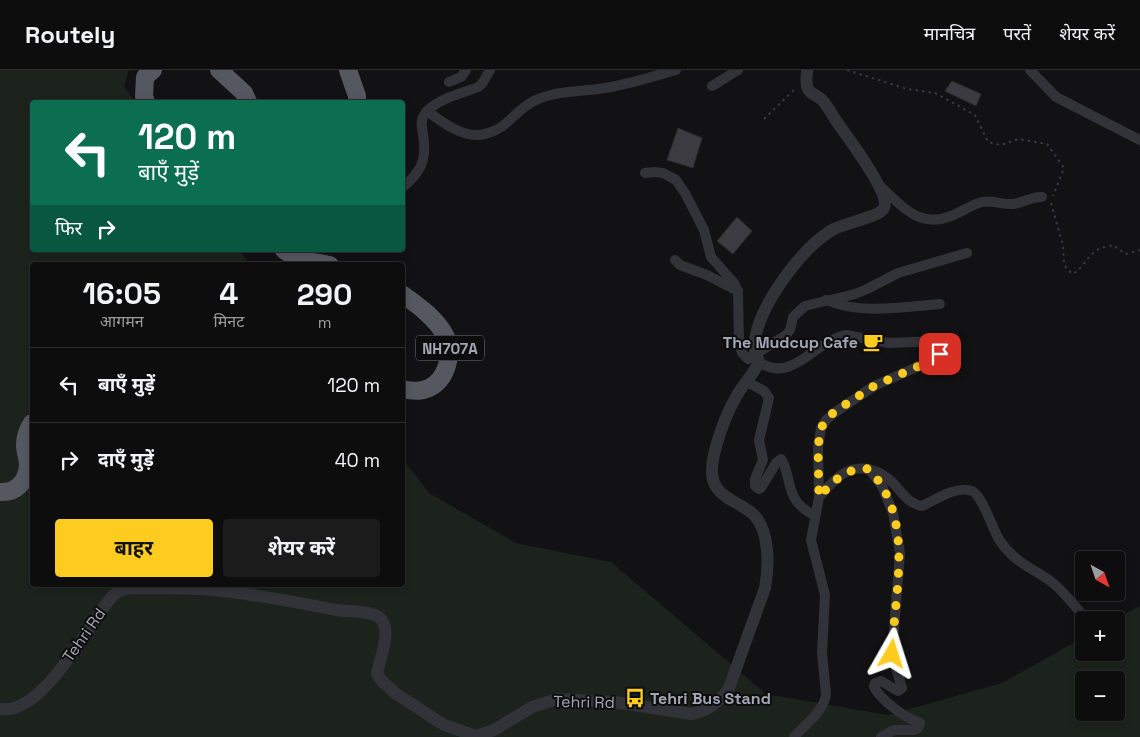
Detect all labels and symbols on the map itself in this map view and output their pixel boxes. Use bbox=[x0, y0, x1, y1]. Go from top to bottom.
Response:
cafe icon: The Mudcup Cafe bbox=[862, 331, 884, 353]
place label: The Mudcup Cafe bbox=[723, 332, 858, 353]
pin bbox=[919, 333, 961, 375]
road number: NH707A bbox=[416, 336, 484, 360]
north arrow bbox=[1075, 551, 1125, 601]
street label: Tehri Rd bbox=[58, 604, 110, 666]
position arrow bbox=[865, 627, 917, 679]
bus stop icon: Tehri Bus Stand bbox=[624, 687, 646, 709]
place label: Tehri Bus Stand bbox=[650, 688, 771, 709]
street label: Tehri Rd bbox=[553, 691, 615, 713]

